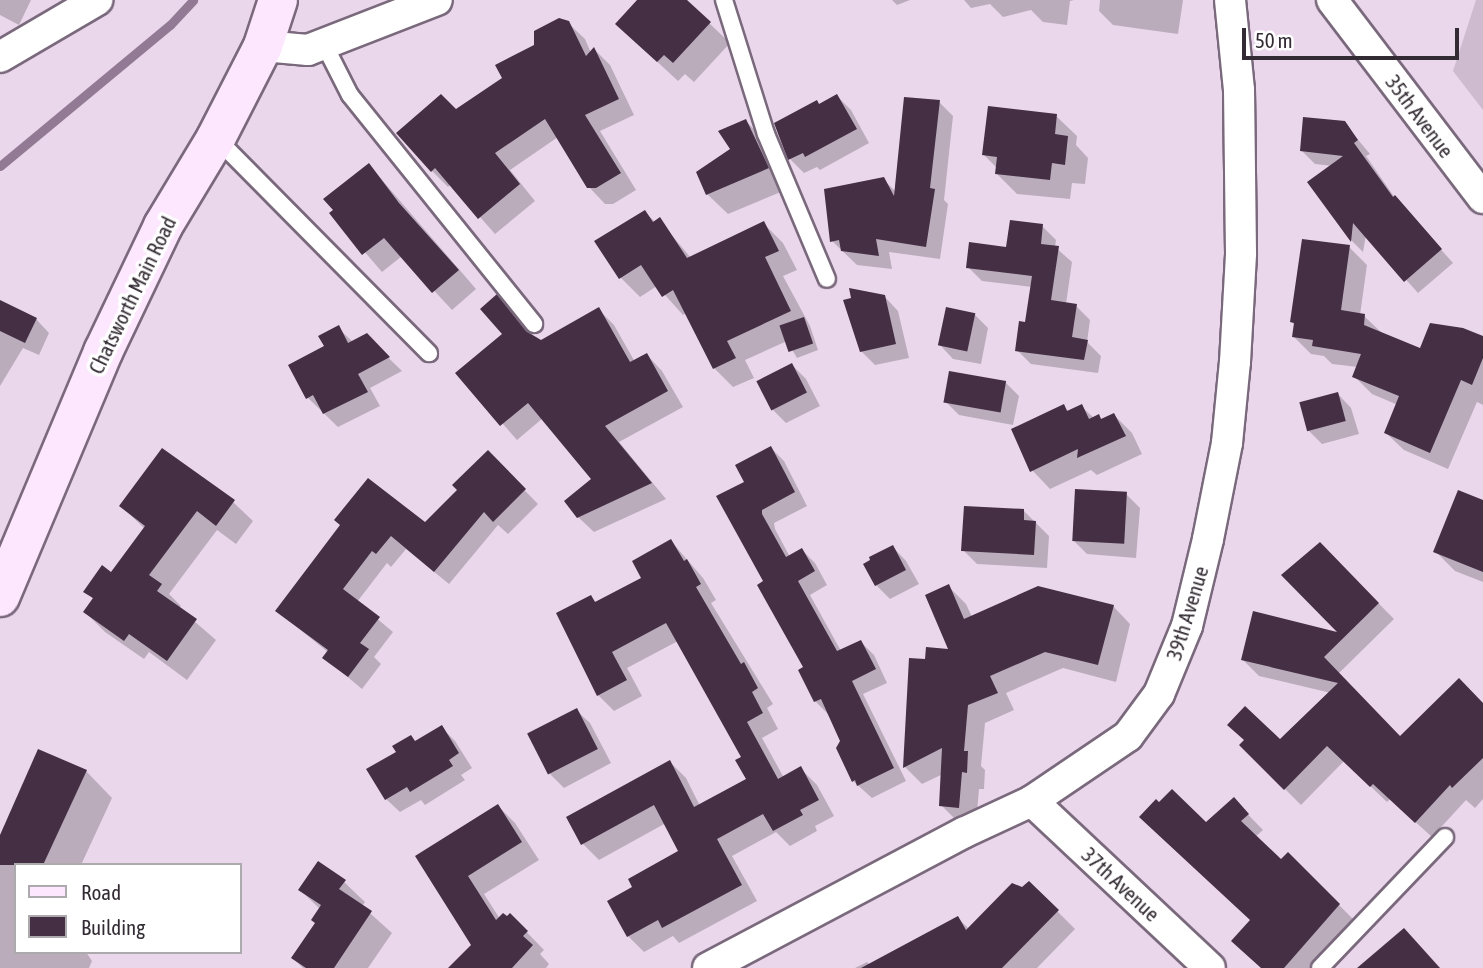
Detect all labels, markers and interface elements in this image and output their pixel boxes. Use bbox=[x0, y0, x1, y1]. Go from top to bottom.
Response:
scale bar bbox=[1245, 14, 1462, 58]
text: 50 m bbox=[1255, 28, 1293, 52]
street label: 35th Avenue bbox=[1381, 70, 1459, 162]
street label: Chatsworth Main Road bbox=[83, 212, 181, 378]
street label: 39th Avenue bbox=[1161, 563, 1213, 663]
street label: 37th Avenue bbox=[1077, 842, 1165, 926]
legend bbox=[14, 863, 242, 954]
text: Road bbox=[81, 880, 121, 904]
text: Building bbox=[81, 915, 145, 939]

